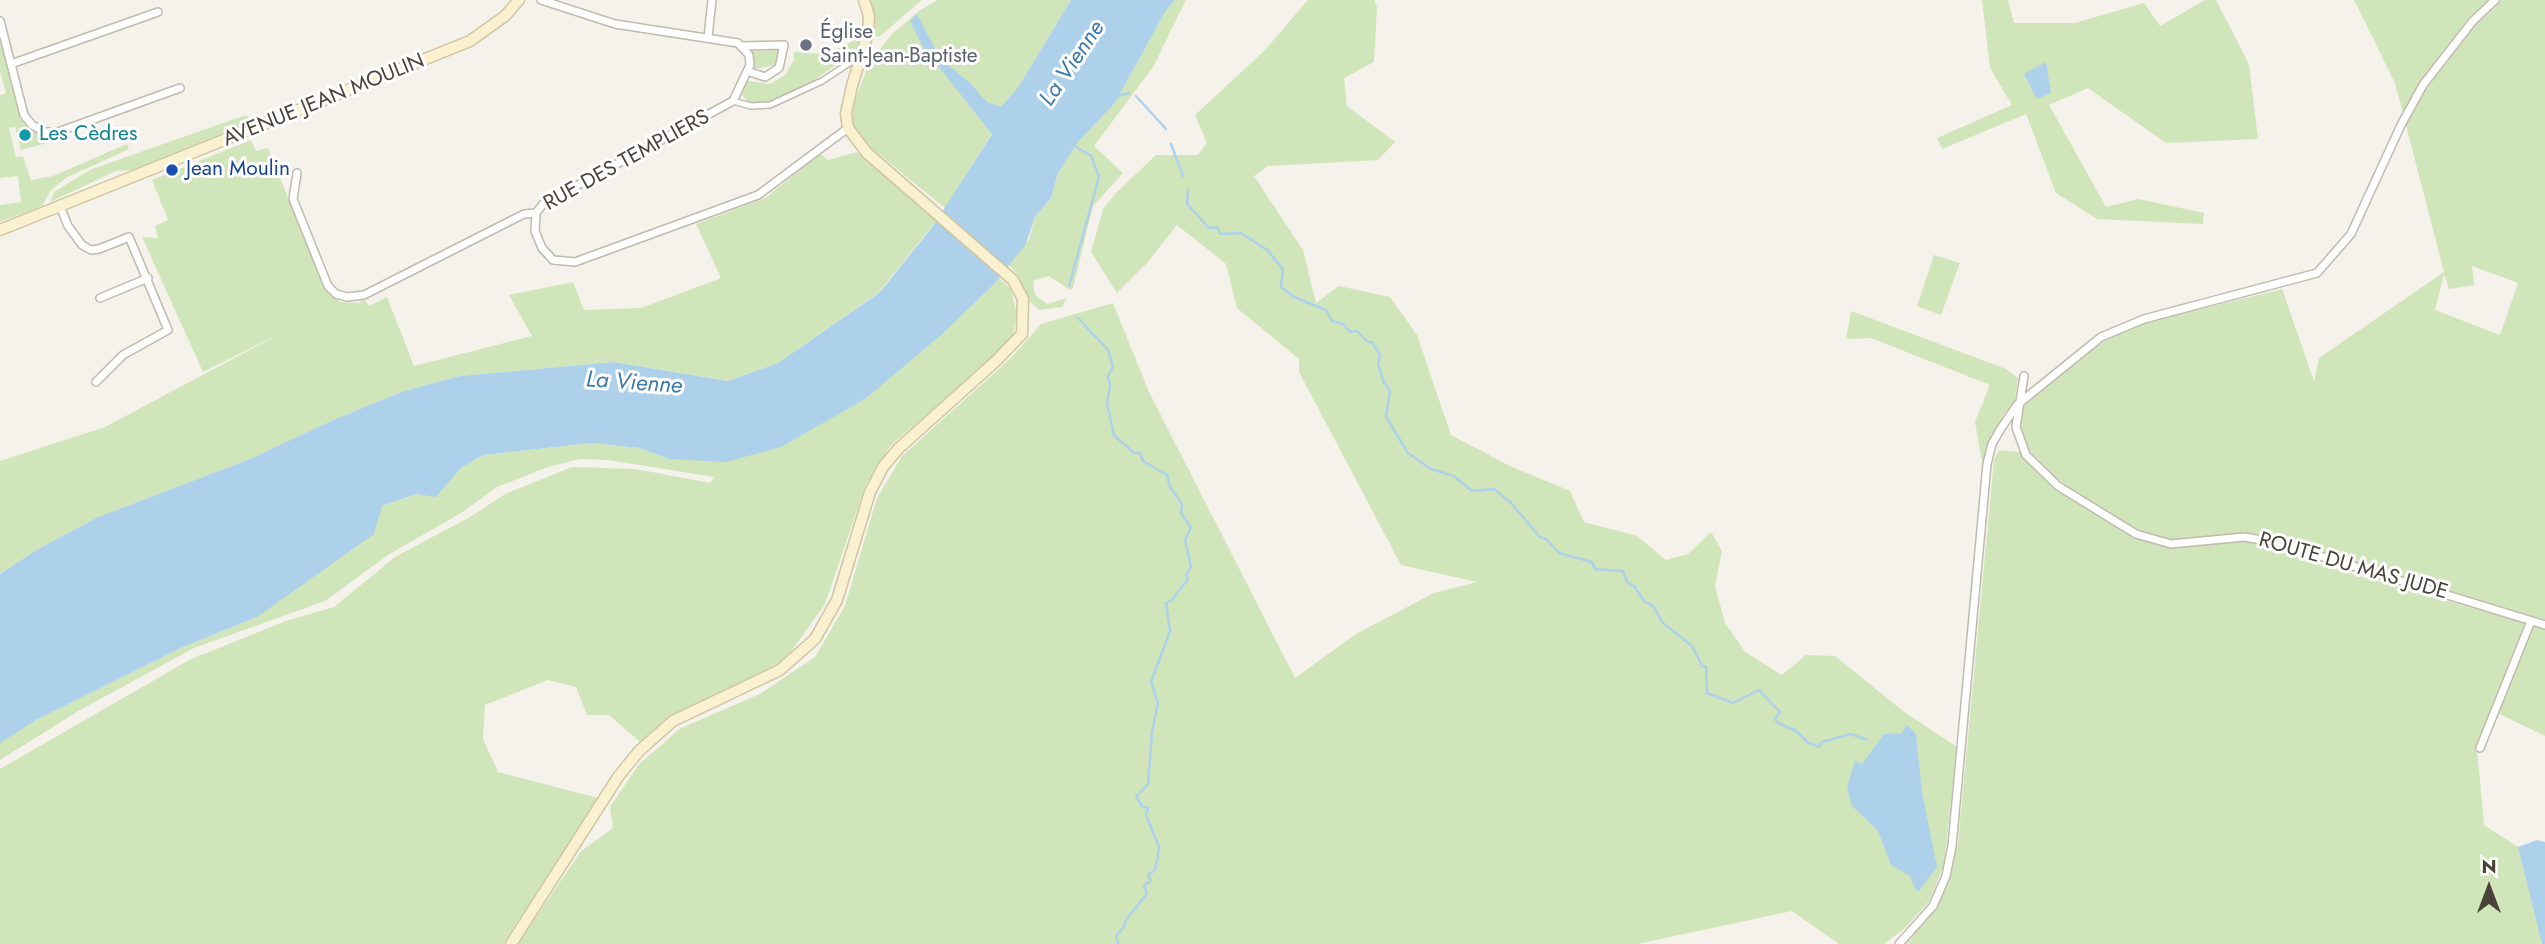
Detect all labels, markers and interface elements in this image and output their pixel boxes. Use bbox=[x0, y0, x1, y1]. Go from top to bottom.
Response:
water label: La Vienne bbox=[1035, 16, 1111, 112]
place label: Église Saint-Jean-Baptiste bbox=[820, 20, 978, 70]
marker: Église Saint-Jean-Baptiste bbox=[798, 37, 814, 53]
street label: AVENUE JEAN MOULIN bbox=[220, 49, 428, 153]
street label: RUE DES TEMPLIERS bbox=[540, 105, 714, 217]
place label: Les Cèdres bbox=[39, 122, 137, 148]
marker: Les Cèdres bbox=[17, 127, 33, 143]
place label: Jean Moulin bbox=[186, 157, 290, 183]
marker: Jean Moulin bbox=[164, 162, 180, 178]
water label: La Vienne bbox=[585, 367, 683, 401]
street label: ROUTE DU MAS JUDE bbox=[2256, 528, 2450, 606]
north arrow bbox=[2454, 853, 2524, 923]
text: N bbox=[2481, 853, 2497, 880]

